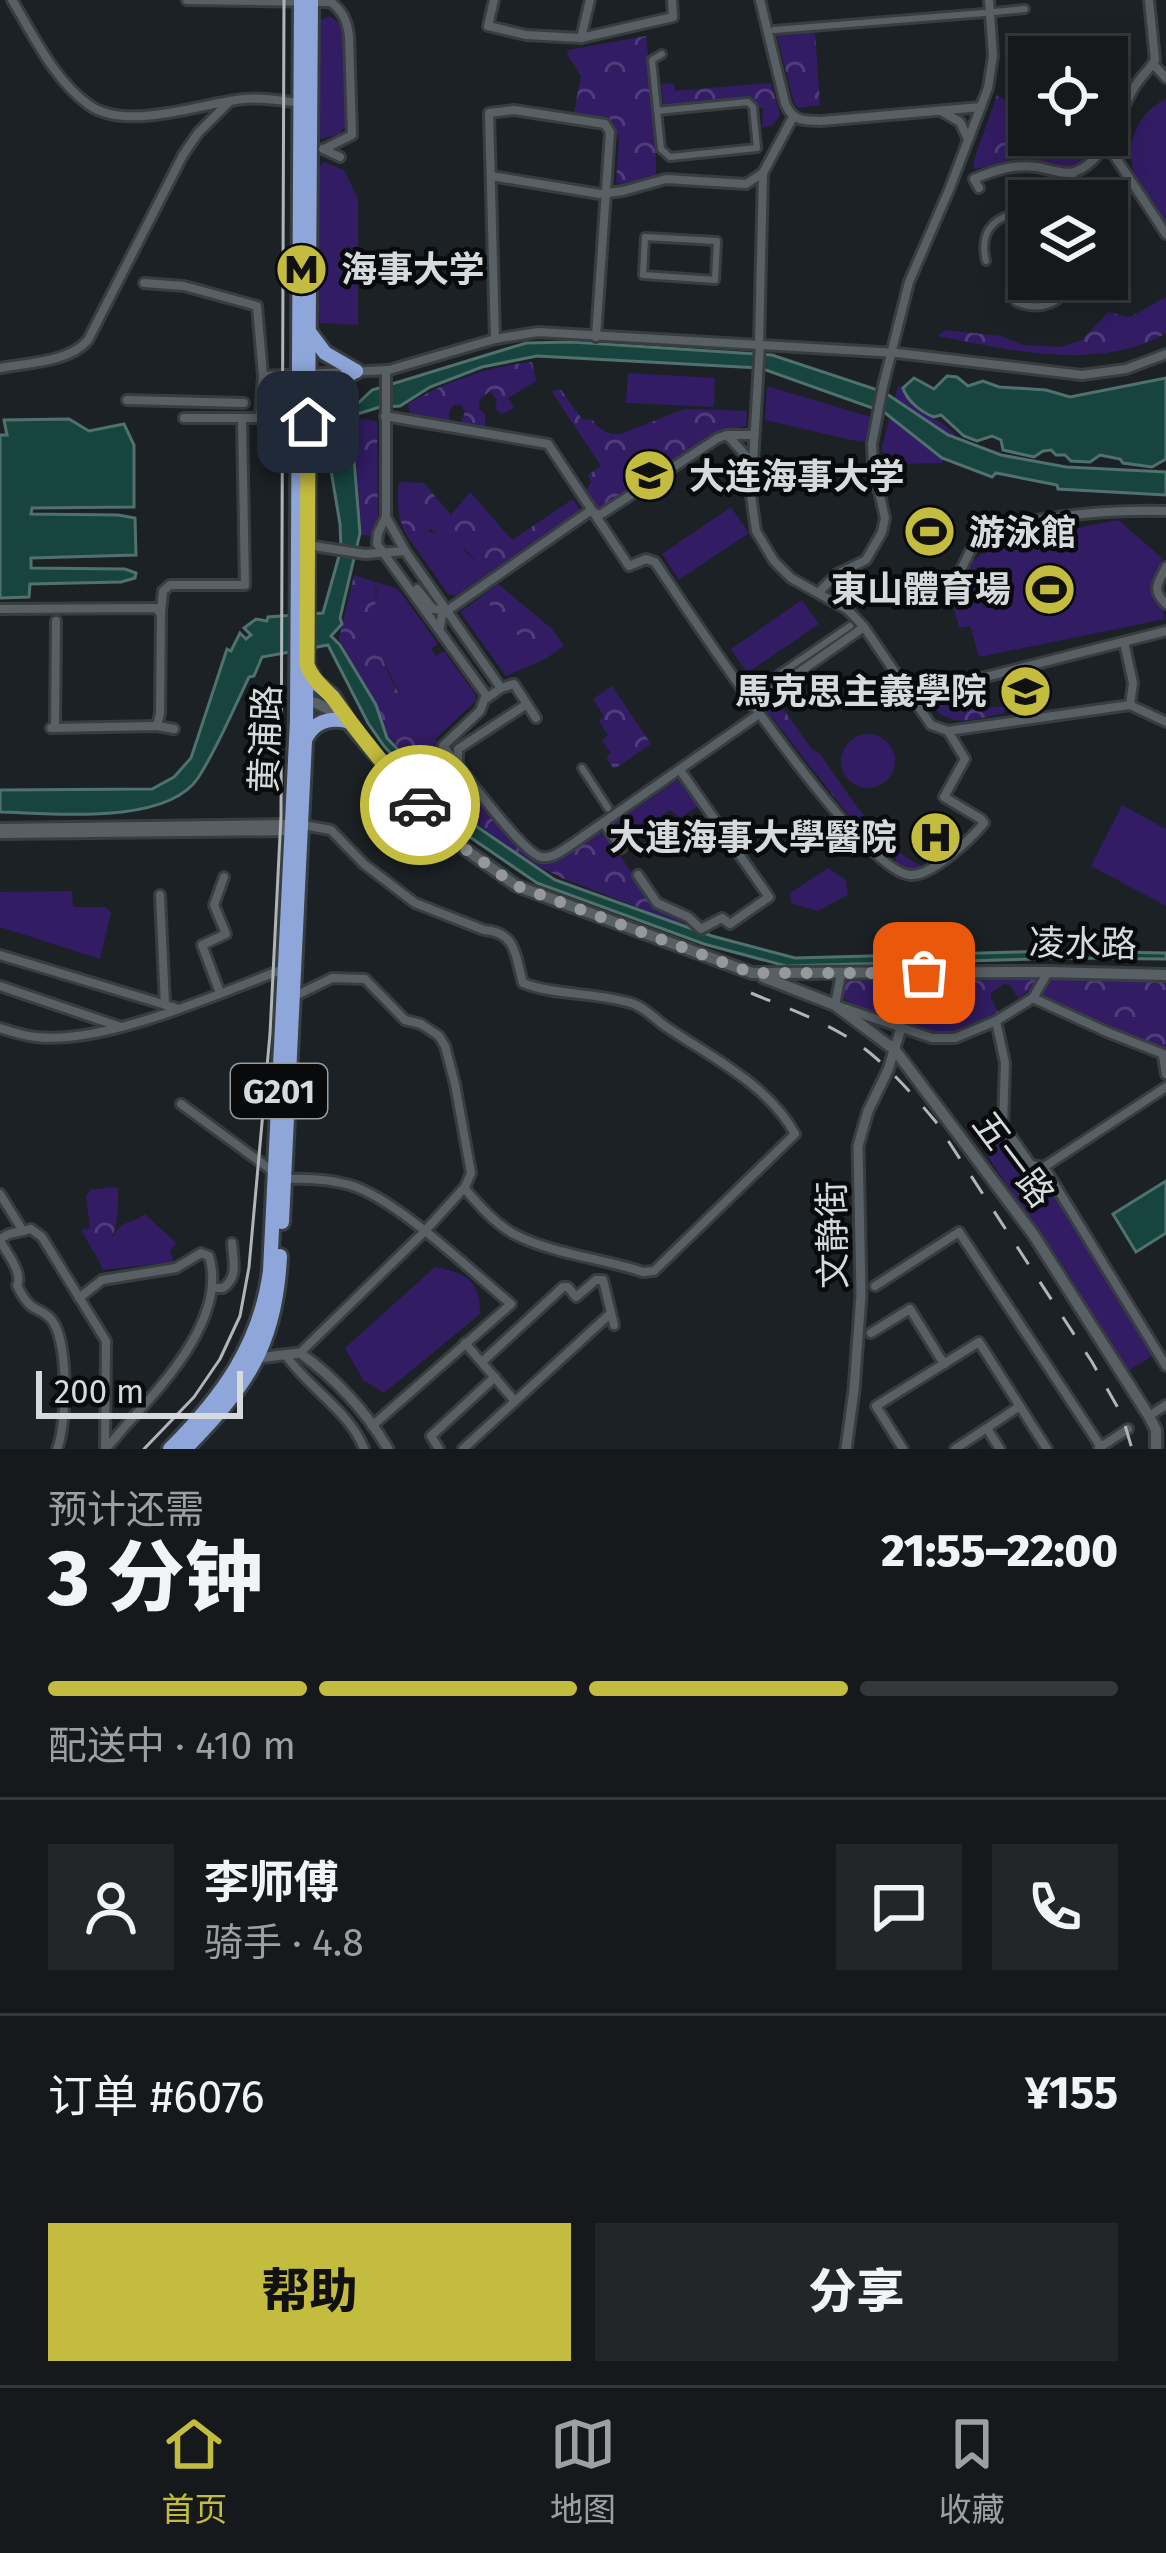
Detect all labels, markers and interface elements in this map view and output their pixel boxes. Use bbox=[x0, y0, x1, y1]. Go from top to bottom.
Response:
map controls bbox=[1008, 36, 1128, 300]
button: locate bbox=[1008, 36, 1128, 156]
button: layers bbox=[1008, 180, 1128, 300]
metro station icon: 海事大学 bbox=[274, 241, 330, 297]
place label: 海事大学 bbox=[341, 248, 485, 292]
pin bbox=[257, 371, 359, 473]
icon: home bbox=[275, 389, 341, 455]
school or university icon: 大连海事大学 bbox=[622, 448, 678, 504]
place label: 大连海事大学 bbox=[689, 455, 905, 499]
sports icon: 游泳館 bbox=[902, 504, 958, 560]
place label: 游泳館 bbox=[969, 511, 1077, 555]
sports icon: 東山體育場 bbox=[1022, 561, 1078, 617]
place label: 東山體育場 bbox=[831, 568, 1011, 612]
school or university icon: 馬克思主義學院 bbox=[998, 663, 1054, 719]
place label: 馬克思主義學院 bbox=[735, 670, 987, 714]
street label: 黄浦路 bbox=[242, 684, 290, 794]
courier bbox=[360, 745, 480, 865]
icon: car bbox=[387, 772, 453, 838]
hospital icon: 大連海事大學醫院 bbox=[908, 809, 964, 865]
place label: 大連海事大學醫院 bbox=[609, 816, 897, 860]
street label: 凌水路 bbox=[1029, 921, 1137, 967]
pin bbox=[873, 922, 975, 1024]
icon: bag bbox=[891, 940, 957, 1006]
road number: G201 bbox=[231, 1064, 327, 1118]
street label: 五一路 bbox=[963, 1103, 1063, 1216]
street label: 文静街 bbox=[810, 1181, 856, 1289]
scale bar bbox=[36, 1365, 243, 1418]
text: 200 m bbox=[54, 1372, 144, 1412]
text: 预计还需 bbox=[48, 1487, 204, 1533]
text: 21:55–22:00 bbox=[881, 1524, 1118, 1578]
text: 3 分钟 bbox=[48, 1532, 263, 1626]
text: 配送中 · 410 m bbox=[48, 1723, 296, 1769]
button: person bbox=[48, 1844, 174, 1970]
button: chat bbox=[836, 1844, 962, 1970]
button: phone bbox=[992, 1844, 1118, 1970]
text: 李师傅 bbox=[204, 1856, 339, 1910]
text: 骑手 · 4.8 bbox=[204, 1920, 364, 1966]
text: ¥155 bbox=[1025, 2066, 1118, 2120]
text: 订单 #6076 bbox=[48, 2070, 264, 2124]
button: 帮助 bbox=[48, 2223, 571, 2361]
button: 分享 bbox=[595, 2223, 1118, 2361]
tab: 首页 bbox=[161, 2411, 227, 2531]
tab: 地图 bbox=[550, 2411, 616, 2531]
tab: 收藏 bbox=[939, 2411, 1005, 2531]

